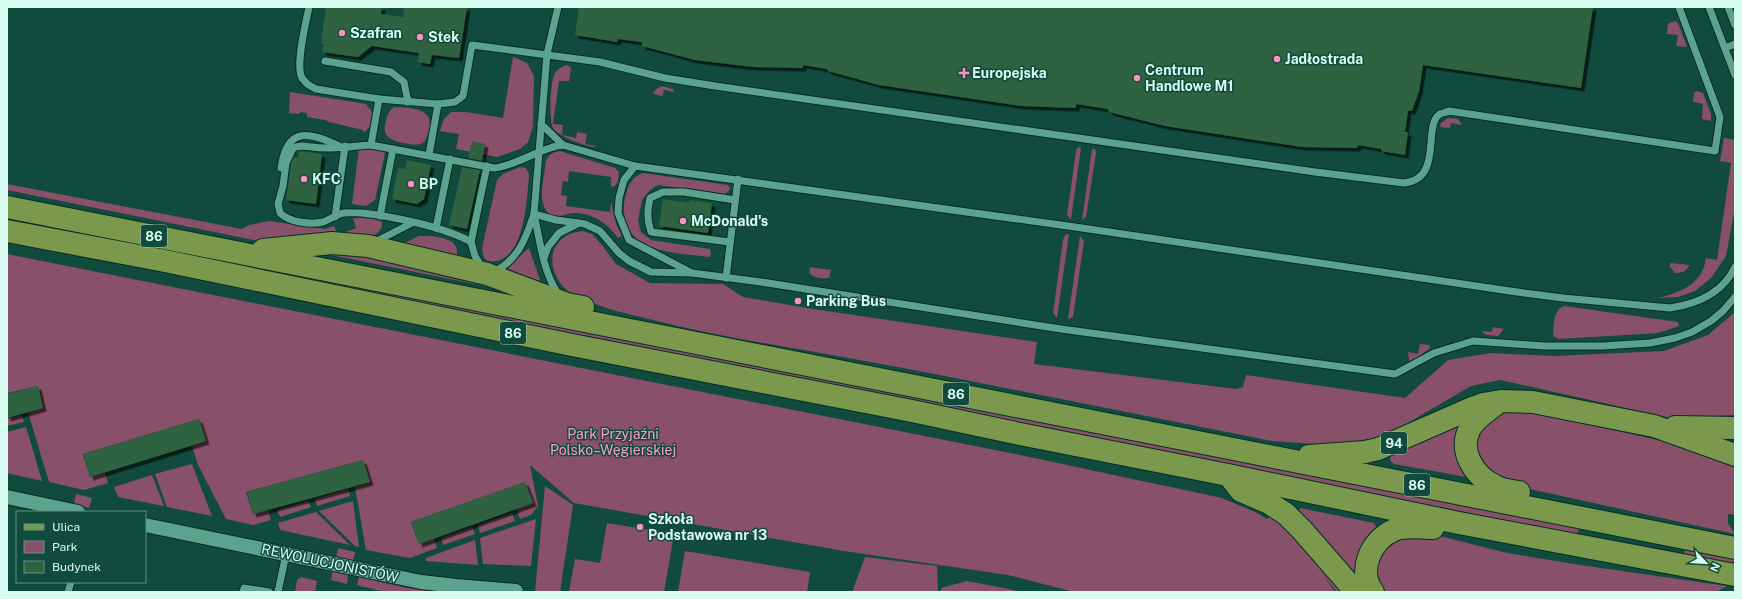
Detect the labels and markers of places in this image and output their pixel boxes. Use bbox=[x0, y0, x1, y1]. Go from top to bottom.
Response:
place label: Szafran bbox=[350, 25, 402, 41]
marker: Szafran bbox=[337, 28, 347, 38]
place label: Stek bbox=[428, 29, 459, 45]
marker: Stek bbox=[415, 32, 425, 42]
place label: Jadłostrada bbox=[1285, 51, 1363, 67]
marker: Jadłostrada bbox=[1272, 54, 1282, 64]
place label: Centrum Handlowe M1 bbox=[1145, 62, 1233, 94]
place label: Europejska bbox=[972, 65, 1047, 81]
marker: Europejska bbox=[959, 68, 969, 78]
marker: Centrum Handlowe M1 bbox=[1132, 73, 1142, 83]
place label: KFC bbox=[312, 171, 341, 187]
marker: KFC bbox=[299, 174, 309, 184]
place label: BP bbox=[419, 176, 438, 192]
marker: BP bbox=[406, 179, 416, 189]
place label: McDonald's bbox=[691, 213, 768, 229]
marker: McDonald's bbox=[678, 216, 688, 226]
place label: Parking Bus bbox=[806, 293, 886, 309]
marker: Parking Bus bbox=[793, 296, 803, 306]
place label: Szkoła Podstawowa nr 13 bbox=[648, 511, 767, 543]
marker: Szkoła Podstawowa nr 13 bbox=[635, 522, 645, 532]

